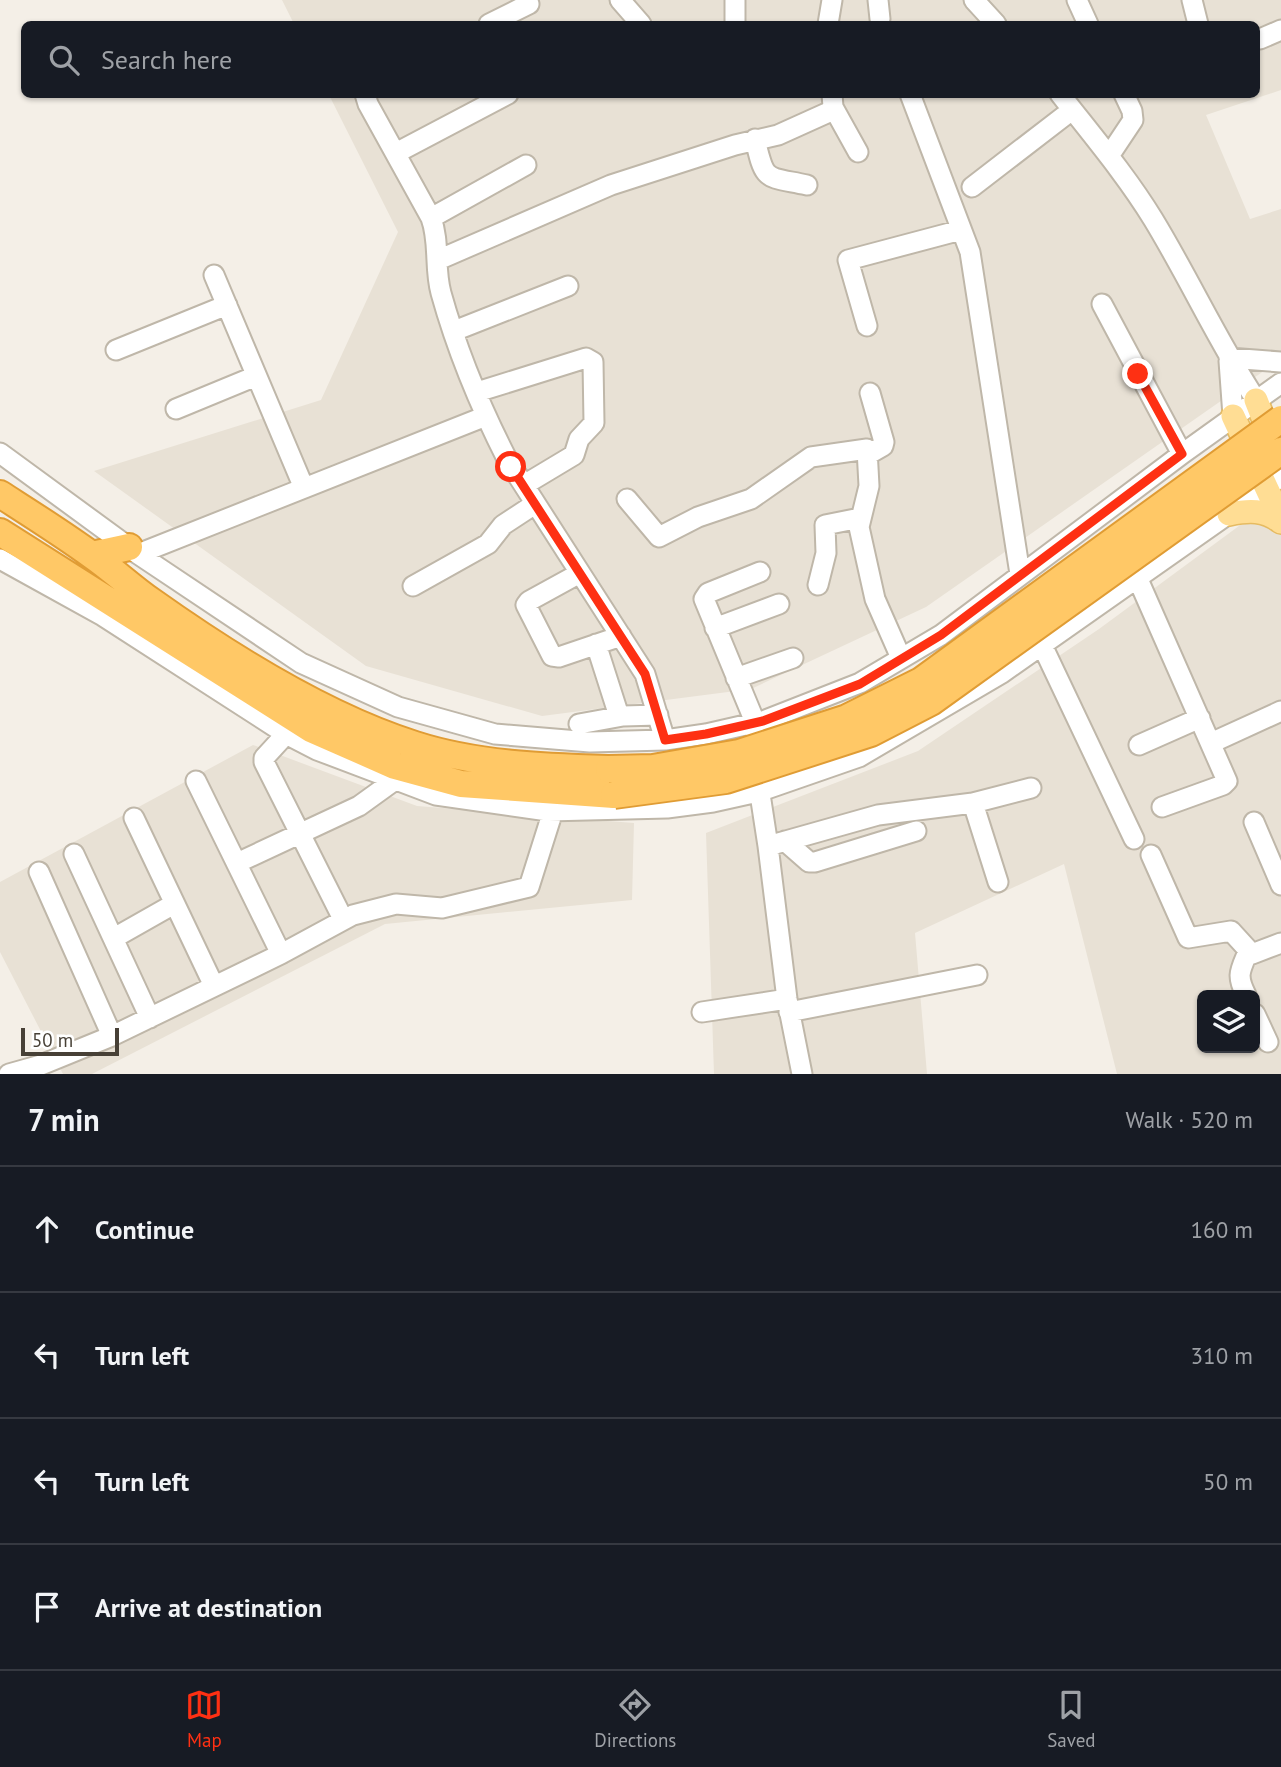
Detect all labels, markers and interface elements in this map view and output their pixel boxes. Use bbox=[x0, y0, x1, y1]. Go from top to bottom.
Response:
search box bbox=[21, 21, 1260, 98]
icon: search bbox=[45, 41, 83, 79]
text: Search here bbox=[101, 43, 232, 76]
route end bbox=[1122, 358, 1153, 389]
route start bbox=[495, 451, 526, 482]
map controls bbox=[1197, 990, 1260, 1053]
button: layers bbox=[1197, 990, 1260, 1053]
scale bar bbox=[21, 1025, 119, 1057]
text: 50 m bbox=[32, 1028, 73, 1052]
text: 7 min bbox=[28, 1100, 100, 1139]
text: Walk · 520 m bbox=[1126, 1105, 1253, 1134]
icon: ahead bbox=[28, 1210, 66, 1248]
text: Continue bbox=[95, 1213, 194, 1246]
text: 160 m bbox=[1191, 1215, 1253, 1244]
icon: left bbox=[28, 1336, 66, 1374]
text: Turn left bbox=[95, 1339, 189, 1372]
text: 310 m bbox=[1191, 1341, 1253, 1370]
icon: left bbox=[28, 1462, 66, 1500]
text: Turn left bbox=[95, 1465, 189, 1498]
text: 50 m bbox=[1203, 1467, 1253, 1496]
icon: arrive bbox=[28, 1588, 66, 1626]
text: Arrive at destination bbox=[95, 1591, 322, 1624]
tab: Map bbox=[185, 1686, 223, 1752]
tab: Directions bbox=[594, 1686, 676, 1752]
tab: Saved bbox=[1047, 1686, 1096, 1752]

